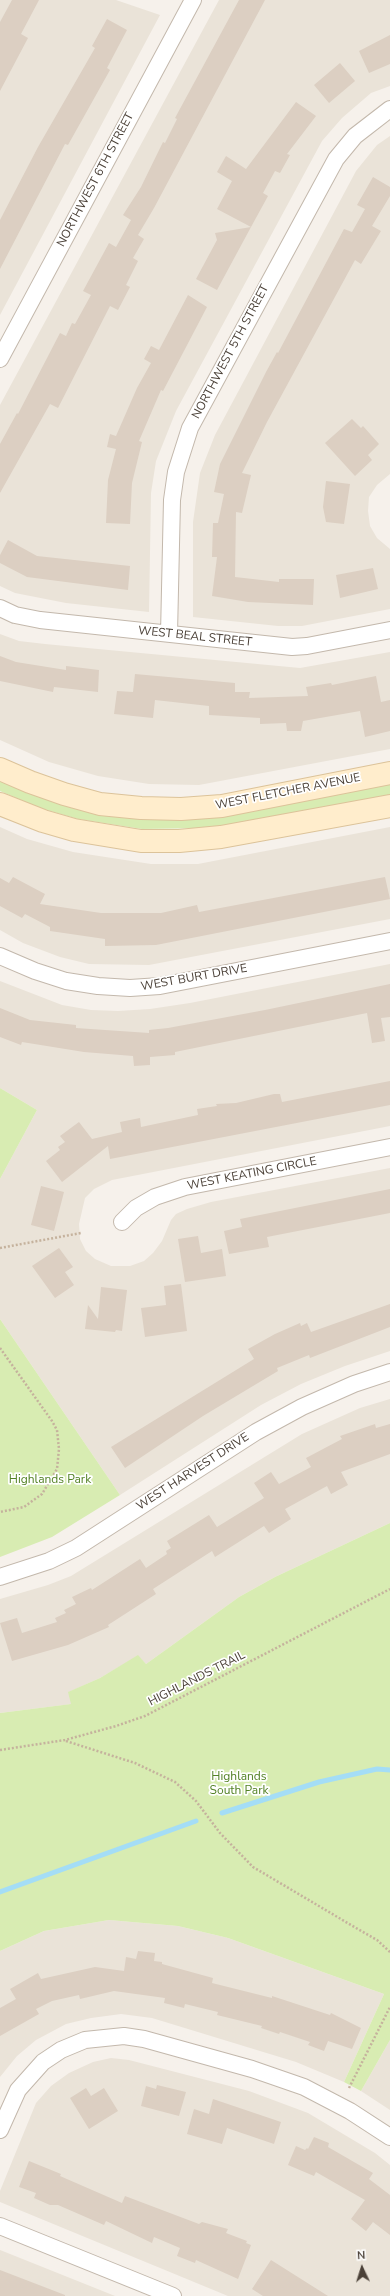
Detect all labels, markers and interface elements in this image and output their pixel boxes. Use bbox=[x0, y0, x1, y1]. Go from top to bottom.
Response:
street label: NORTHWEST 6TH STREET bbox=[54, 110, 138, 250]
street label: NORTHWEST 5TH STREET bbox=[189, 282, 273, 422]
street label: WEST BEAL STREET bbox=[137, 624, 253, 650]
street label: WEST FLETCHER AVENUE bbox=[214, 771, 362, 813]
street label: WEST BURT DRIVE bbox=[140, 962, 248, 994]
street label: WEST KEATING CIRCLE bbox=[186, 1154, 318, 1194]
street label: WEST HARVEST DRIVE bbox=[134, 1430, 252, 1514]
park label: Highlands Park bbox=[9, 1473, 91, 1487]
street label: HIGHLANDS TRAIL bbox=[146, 1648, 248, 1710]
park label: Highlands South Park bbox=[210, 1770, 268, 1798]
north arrow bbox=[342, 2248, 382, 2288]
text: N bbox=[356, 2248, 366, 2263]

